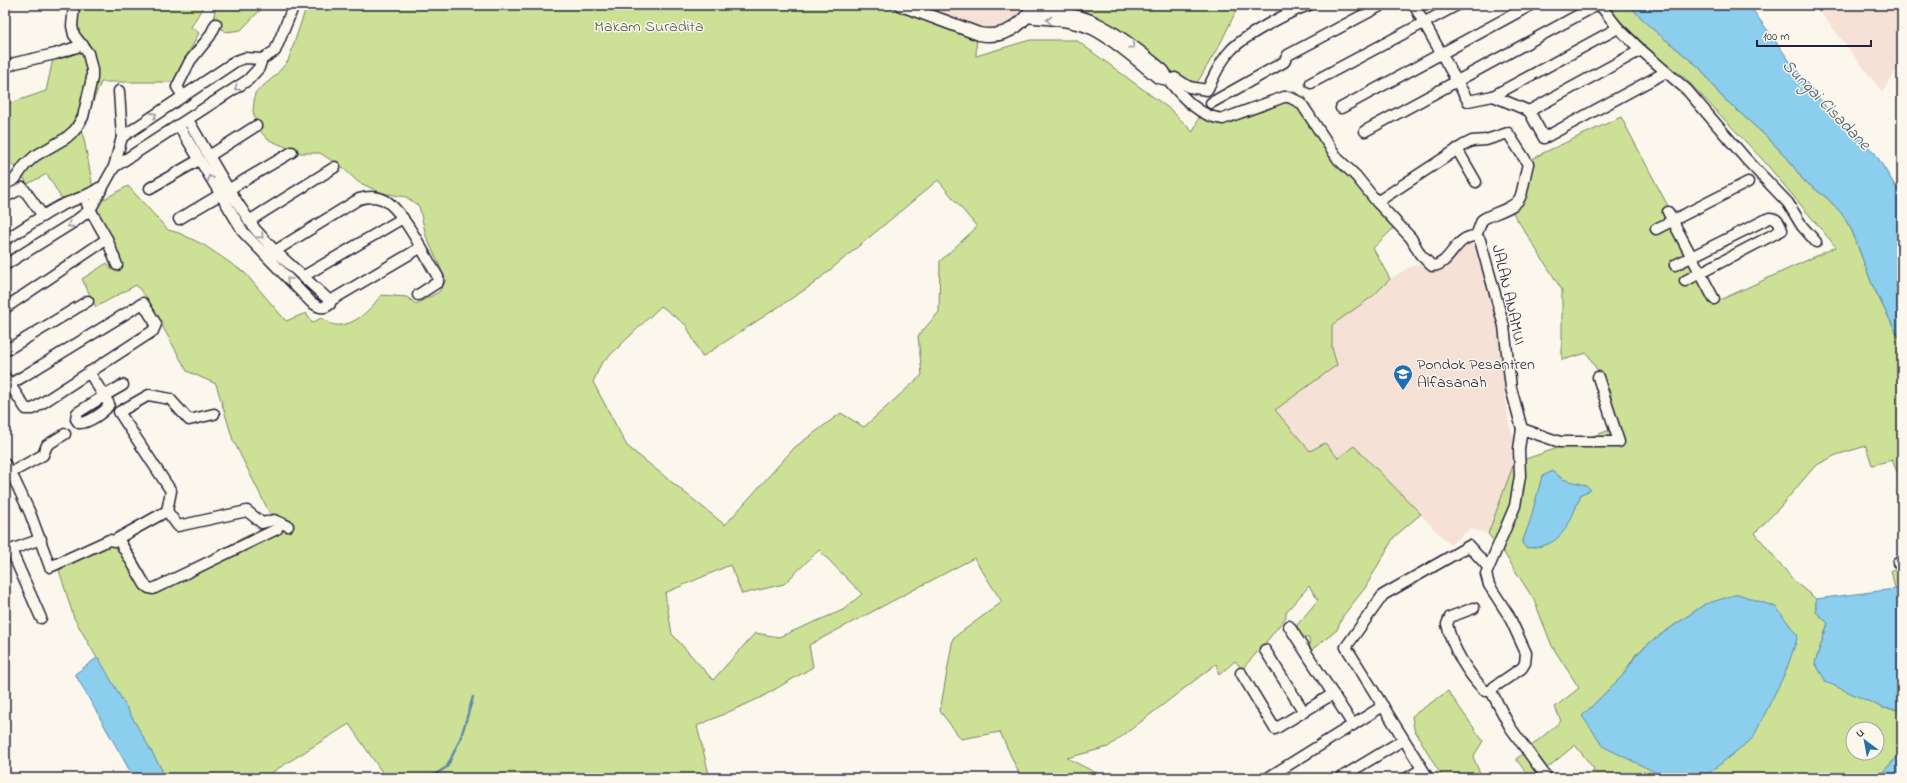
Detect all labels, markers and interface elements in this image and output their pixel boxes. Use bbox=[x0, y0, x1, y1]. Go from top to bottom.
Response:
park label: Makam Suradita bbox=[594, 15, 704, 39]
one-way arrow bbox=[1046, 16, 1052, 25]
scale bar bbox=[1757, 22, 1871, 48]
text: 100 m bbox=[1763, 28, 1790, 46]
one-way arrow bbox=[1127, 42, 1134, 49]
water label: Sungai Cisadane bbox=[1775, 54, 1877, 158]
one-way arrow bbox=[234, 83, 241, 91]
one-way arrow bbox=[150, 112, 157, 120]
one-way arrow bbox=[207, 175, 214, 182]
one-way arrow bbox=[67, 220, 74, 227]
one-way arrow bbox=[256, 231, 264, 239]
street label: JALAN ANAMUI bbox=[1485, 242, 1531, 348]
one-way arrow bbox=[286, 277, 294, 285]
place label: Pondok Pesantren Alfasanah bbox=[1417, 353, 1535, 395]
school or university icon: Pondok Pesantren Alfasanah bbox=[1392, 363, 1414, 391]
north arrow bbox=[1845, 721, 1885, 761]
text: U bbox=[1853, 725, 1867, 742]

